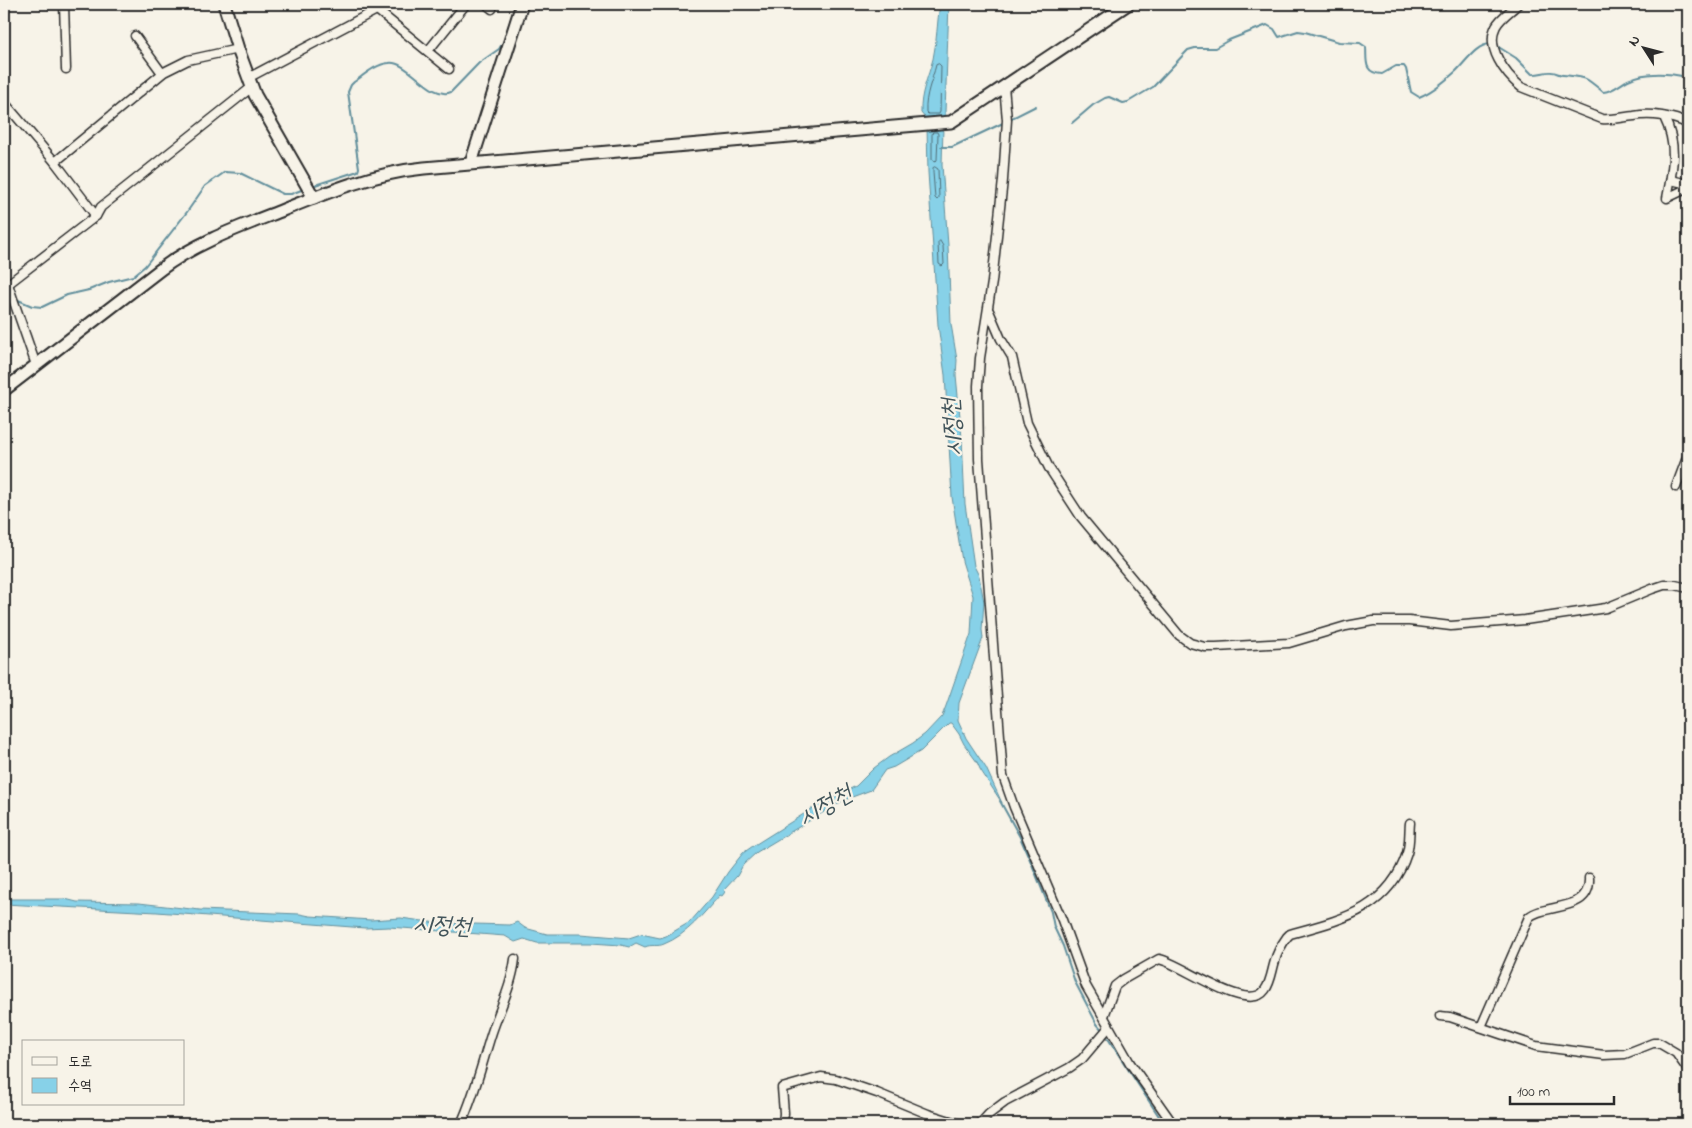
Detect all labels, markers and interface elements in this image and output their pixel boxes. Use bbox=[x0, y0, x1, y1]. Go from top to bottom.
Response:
north arrow bbox=[1620, 22, 1670, 72]
text: N bbox=[1623, 31, 1646, 51]
water label: 시정천 bbox=[934, 394, 973, 457]
water label: 시정천 bbox=[792, 776, 862, 837]
water label: 시정천 bbox=[412, 908, 475, 946]
legend bbox=[22, 1040, 185, 1106]
text: 도로 bbox=[68, 1051, 92, 1073]
scale bar bbox=[1510, 1073, 1613, 1105]
text: 수역 bbox=[68, 1075, 92, 1097]
text: 100 m bbox=[1517, 1081, 1550, 1103]

